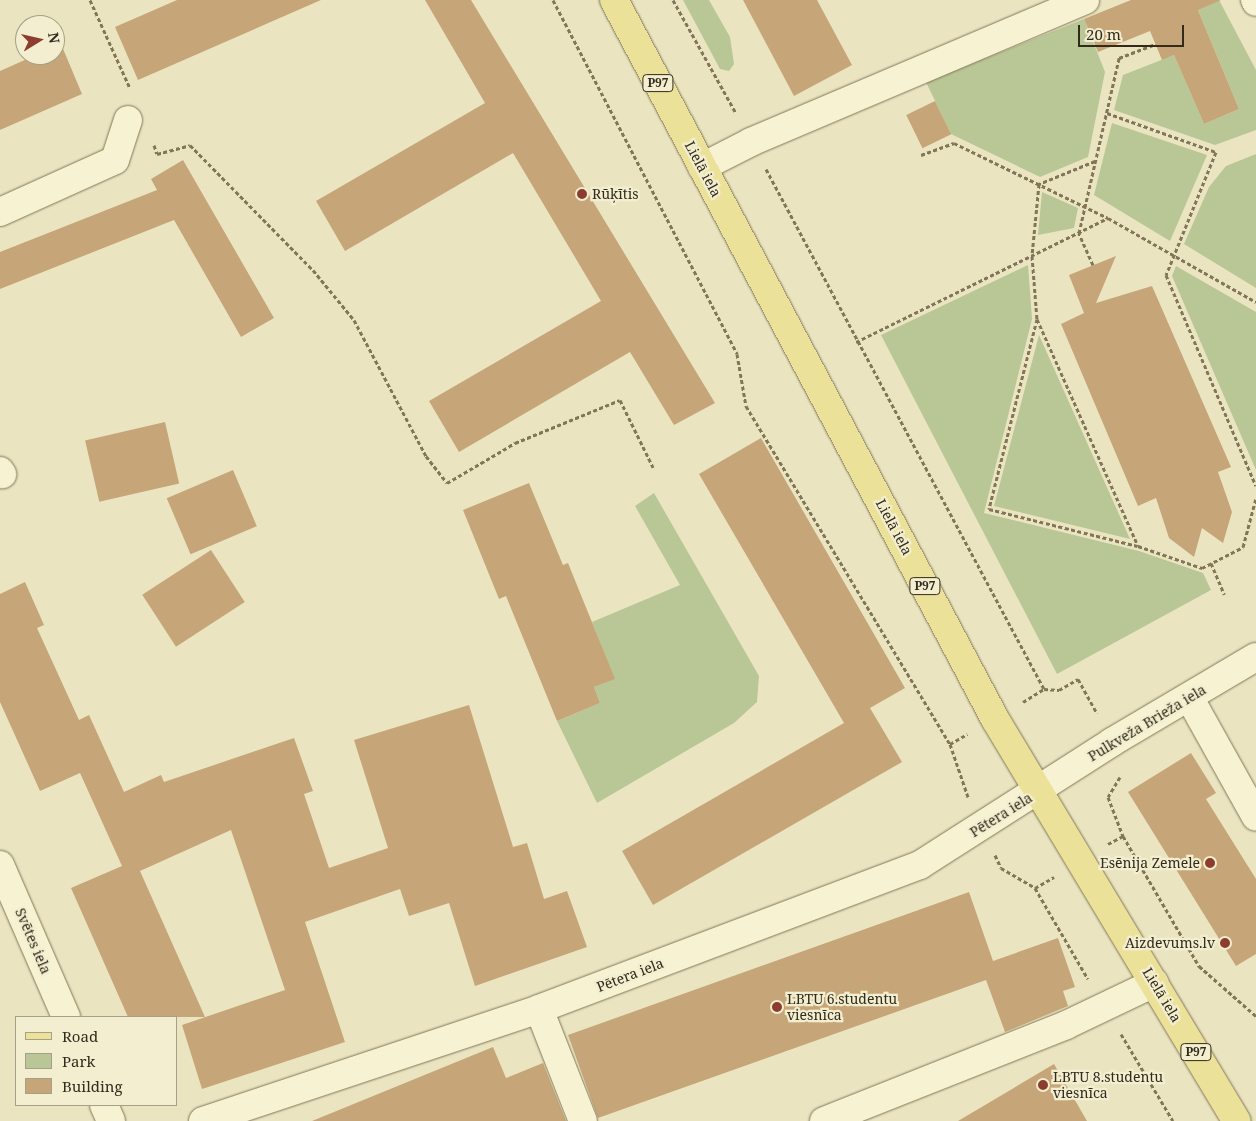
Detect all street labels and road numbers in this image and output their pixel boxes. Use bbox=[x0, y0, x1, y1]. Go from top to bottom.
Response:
road number: P97 bbox=[642, 74, 674, 92]
street label: Lielā iela bbox=[681, 138, 725, 200]
street label: Lielā iela bbox=[872, 496, 916, 558]
road number: P97 bbox=[909, 576, 941, 596]
street label: Pulkveža Brieža iela bbox=[1085, 681, 1209, 765]
street label: Pētera iela bbox=[967, 789, 1035, 841]
street label: Svētes iela bbox=[12, 906, 54, 976]
street label: Pētera iela bbox=[594, 955, 666, 995]
street label: Lielā iela bbox=[1139, 965, 1185, 1025]
road number: P97 bbox=[1180, 1042, 1212, 1062]

